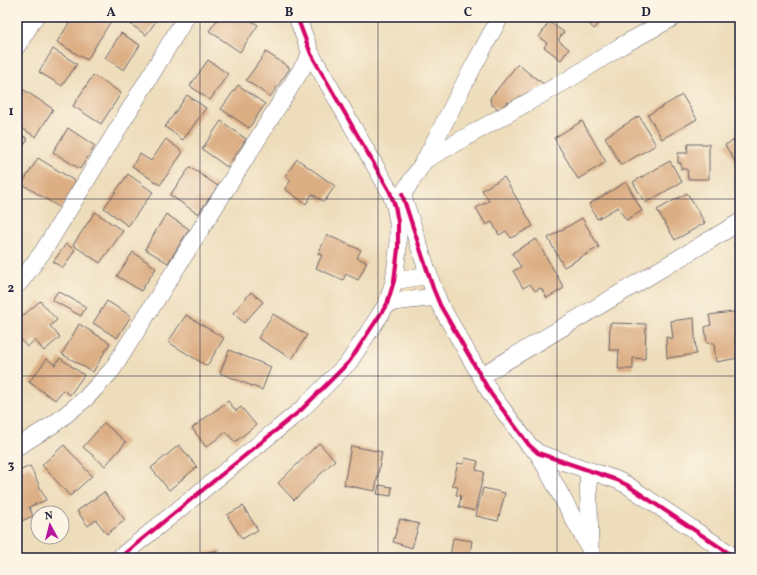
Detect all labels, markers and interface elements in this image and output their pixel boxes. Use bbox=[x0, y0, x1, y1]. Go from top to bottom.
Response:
text: A bbox=[106, 4, 116, 22]
text: B bbox=[285, 4, 294, 22]
text: C bbox=[464, 4, 472, 22]
text: D bbox=[641, 4, 651, 22]
text: 1 bbox=[8, 103, 14, 121]
text: 2 bbox=[8, 280, 15, 298]
text: 3 bbox=[8, 457, 15, 475]
north arrow bbox=[30, 505, 70, 545]
text: N bbox=[44, 509, 54, 524]

